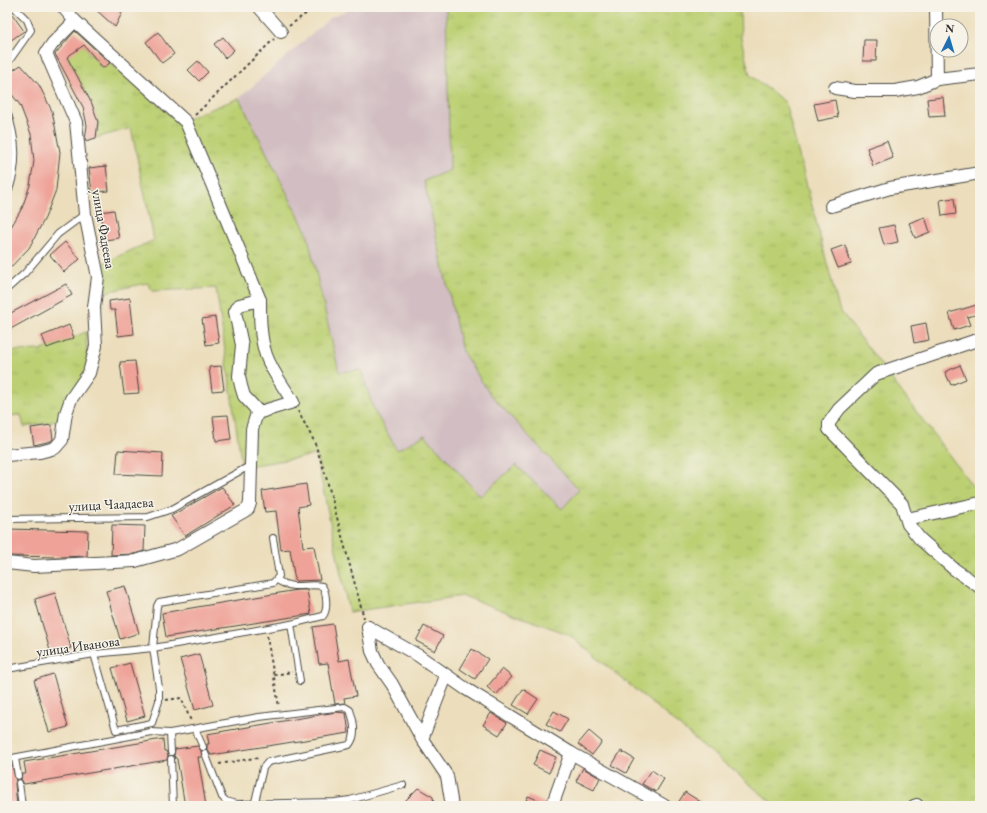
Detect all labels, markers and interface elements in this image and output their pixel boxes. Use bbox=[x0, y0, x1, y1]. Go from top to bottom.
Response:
north arrow bbox=[929, 18, 969, 58]
text: N bbox=[945, 21, 955, 35]
street label: улица Фадеева bbox=[88, 188, 120, 271]
street label: улица Чаадаева bbox=[68, 493, 154, 515]
street label: улица Иванова bbox=[35, 631, 121, 661]

